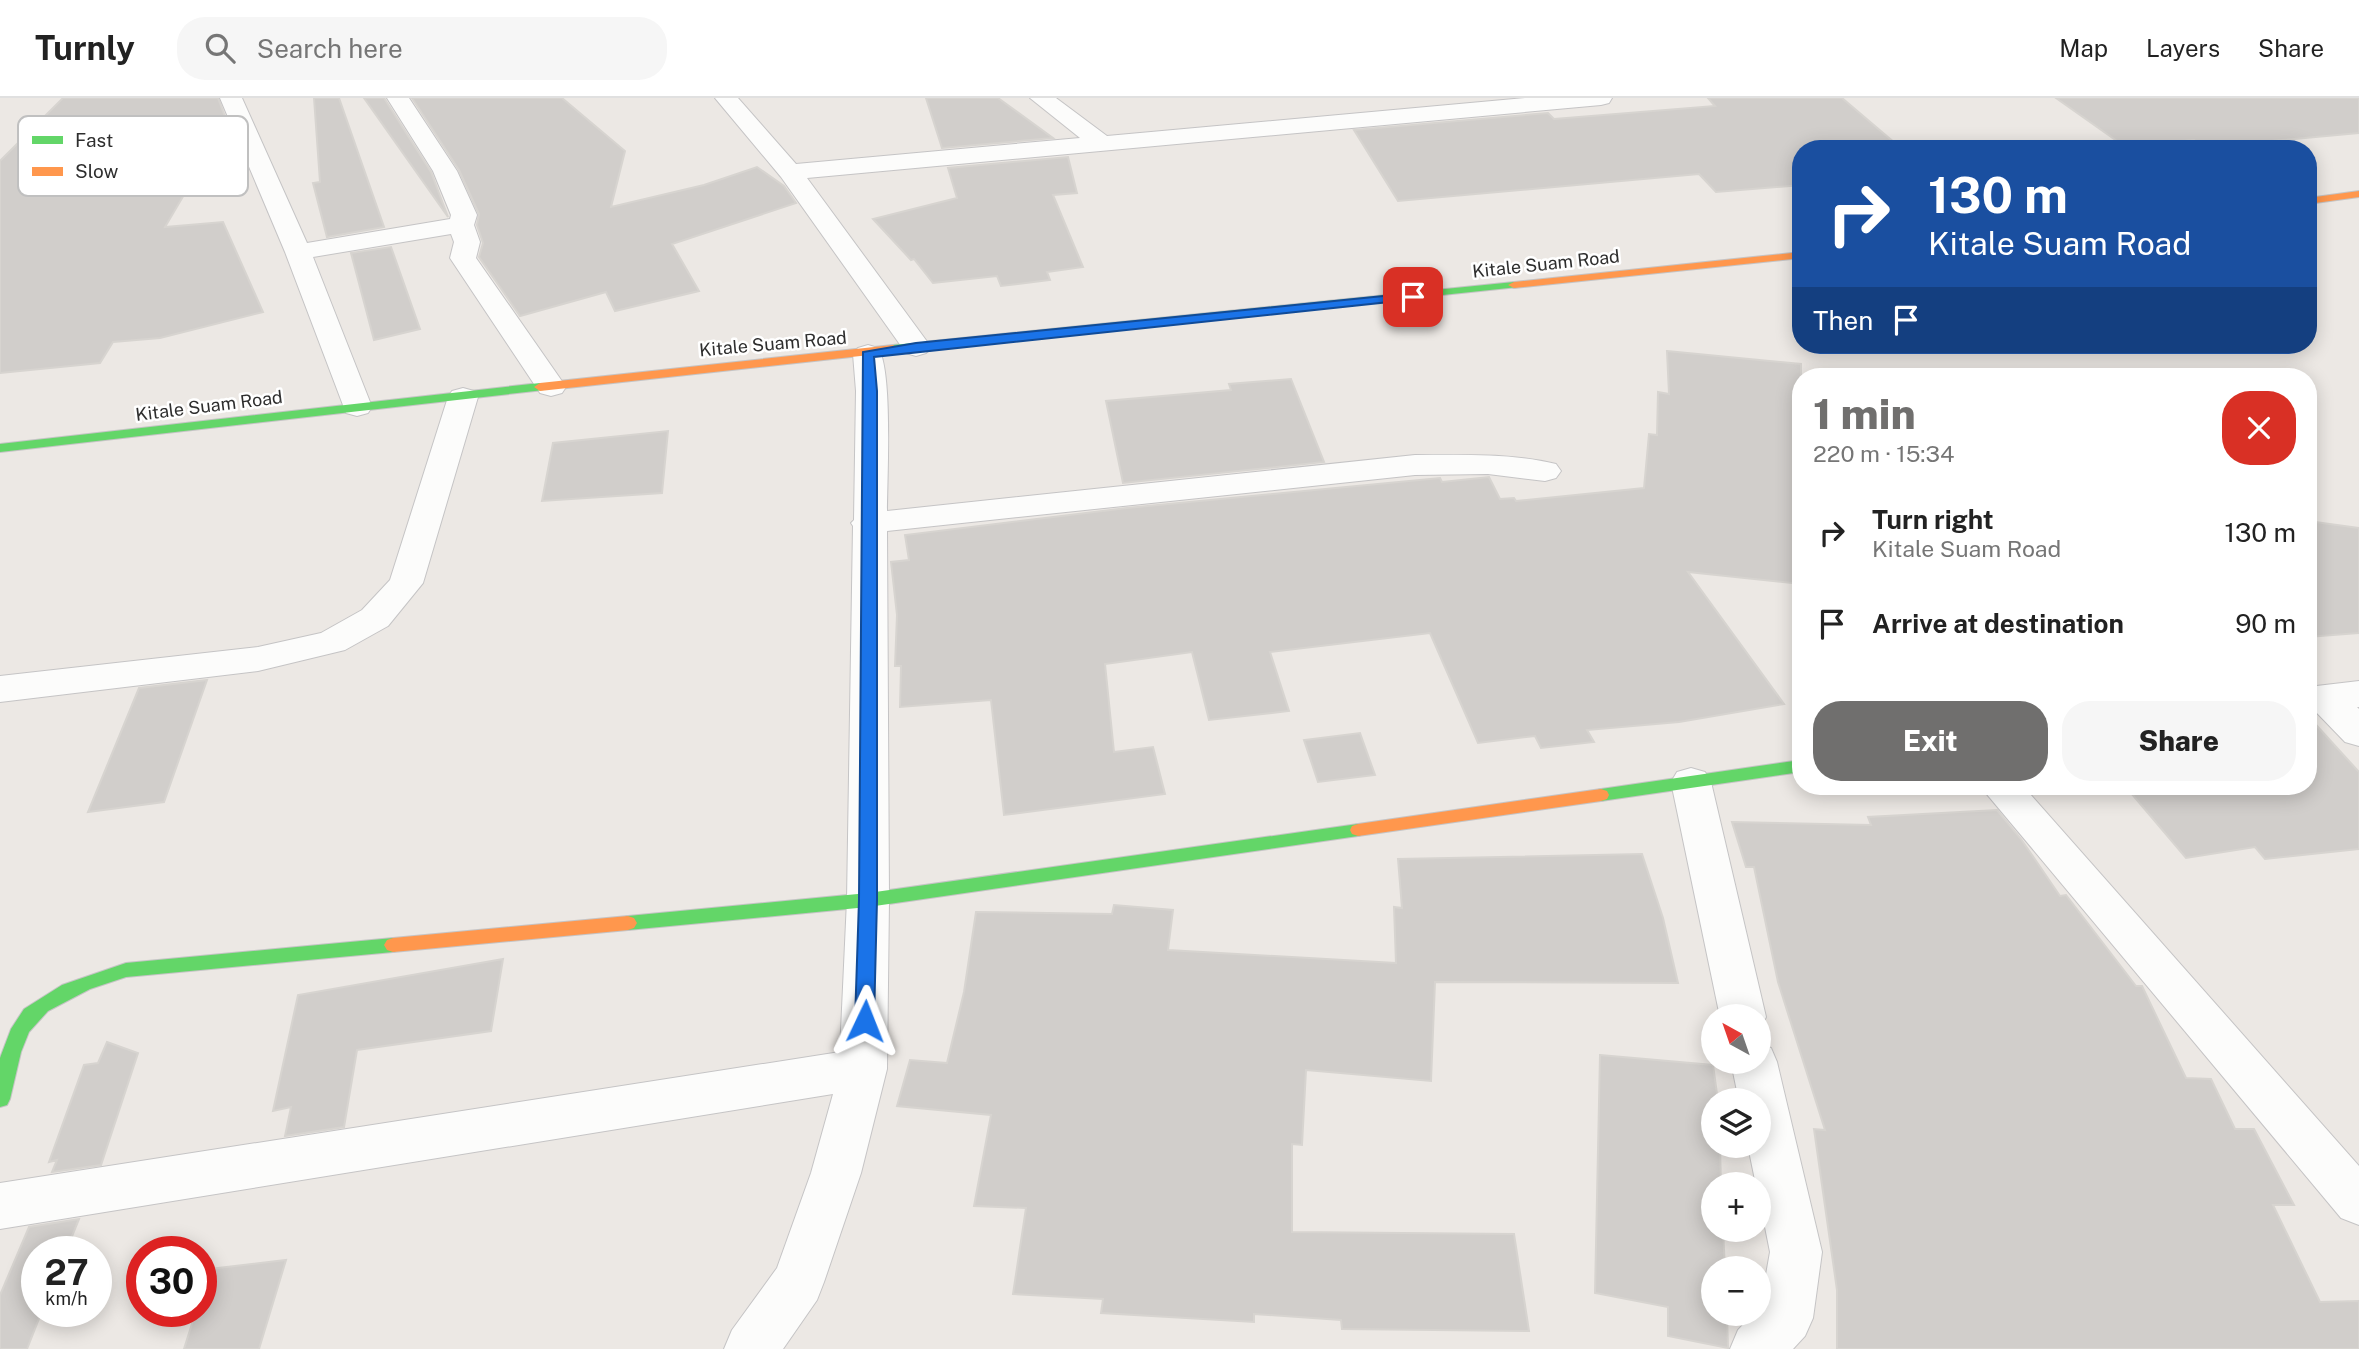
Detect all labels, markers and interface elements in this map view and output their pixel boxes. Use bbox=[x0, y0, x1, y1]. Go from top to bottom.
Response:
search box bbox=[177, 17, 667, 80]
text: Turnly bbox=[35, 29, 135, 67]
icon: search bbox=[201, 29, 239, 67]
text: Search here bbox=[257, 33, 403, 64]
text: Map bbox=[2059, 34, 2108, 62]
text: Layers bbox=[2146, 34, 2220, 62]
text: Share bbox=[2258, 34, 2324, 62]
legend bbox=[18, 116, 248, 196]
text: Fast bbox=[75, 129, 113, 151]
text: Slow bbox=[75, 160, 119, 182]
text: 130 m bbox=[1928, 166, 2068, 224]
icon: right bbox=[1813, 168, 1904, 259]
text: Kitale Suam Road bbox=[1928, 225, 2191, 262]
street label: Kitale Suam Road bbox=[1471, 245, 1621, 282]
pin bbox=[1383, 267, 1443, 327]
icon: arrive bbox=[1394, 278, 1432, 316]
icon: arrive bbox=[1887, 301, 1925, 339]
text: Then bbox=[1813, 305, 1873, 336]
street label: Kitale Suam Road bbox=[698, 327, 848, 360]
street label: Kitale Suam Road bbox=[134, 386, 284, 425]
text: 1 min bbox=[1813, 389, 1916, 438]
button: close bbox=[2222, 391, 2296, 465]
text: 220 m · 15:34 bbox=[1813, 440, 1954, 467]
text: Turn right bbox=[1872, 504, 1994, 535]
icon: right bbox=[1813, 514, 1851, 552]
text: 130 m bbox=[2224, 517, 2296, 548]
text: Kitale Suam Road bbox=[1872, 535, 2061, 562]
icon: arrive bbox=[1813, 605, 1851, 643]
text: Arrive at destination bbox=[1872, 608, 2124, 639]
text: 90 m bbox=[2235, 608, 2296, 639]
button: Exit bbox=[1813, 701, 2048, 781]
button: Share bbox=[2062, 701, 2296, 781]
position arrow bbox=[828, 984, 902, 1058]
north arrow bbox=[1701, 1004, 1771, 1074]
map controls bbox=[1701, 1004, 1771, 1326]
button: layers bbox=[1701, 1088, 1771, 1158]
button: + bbox=[1701, 1172, 1771, 1242]
speed limit sign: 30 bbox=[126, 1236, 217, 1327]
text: 27 bbox=[44, 1252, 89, 1293]
button: − bbox=[1701, 1256, 1771, 1326]
text: km/h bbox=[45, 1288, 88, 1309]

